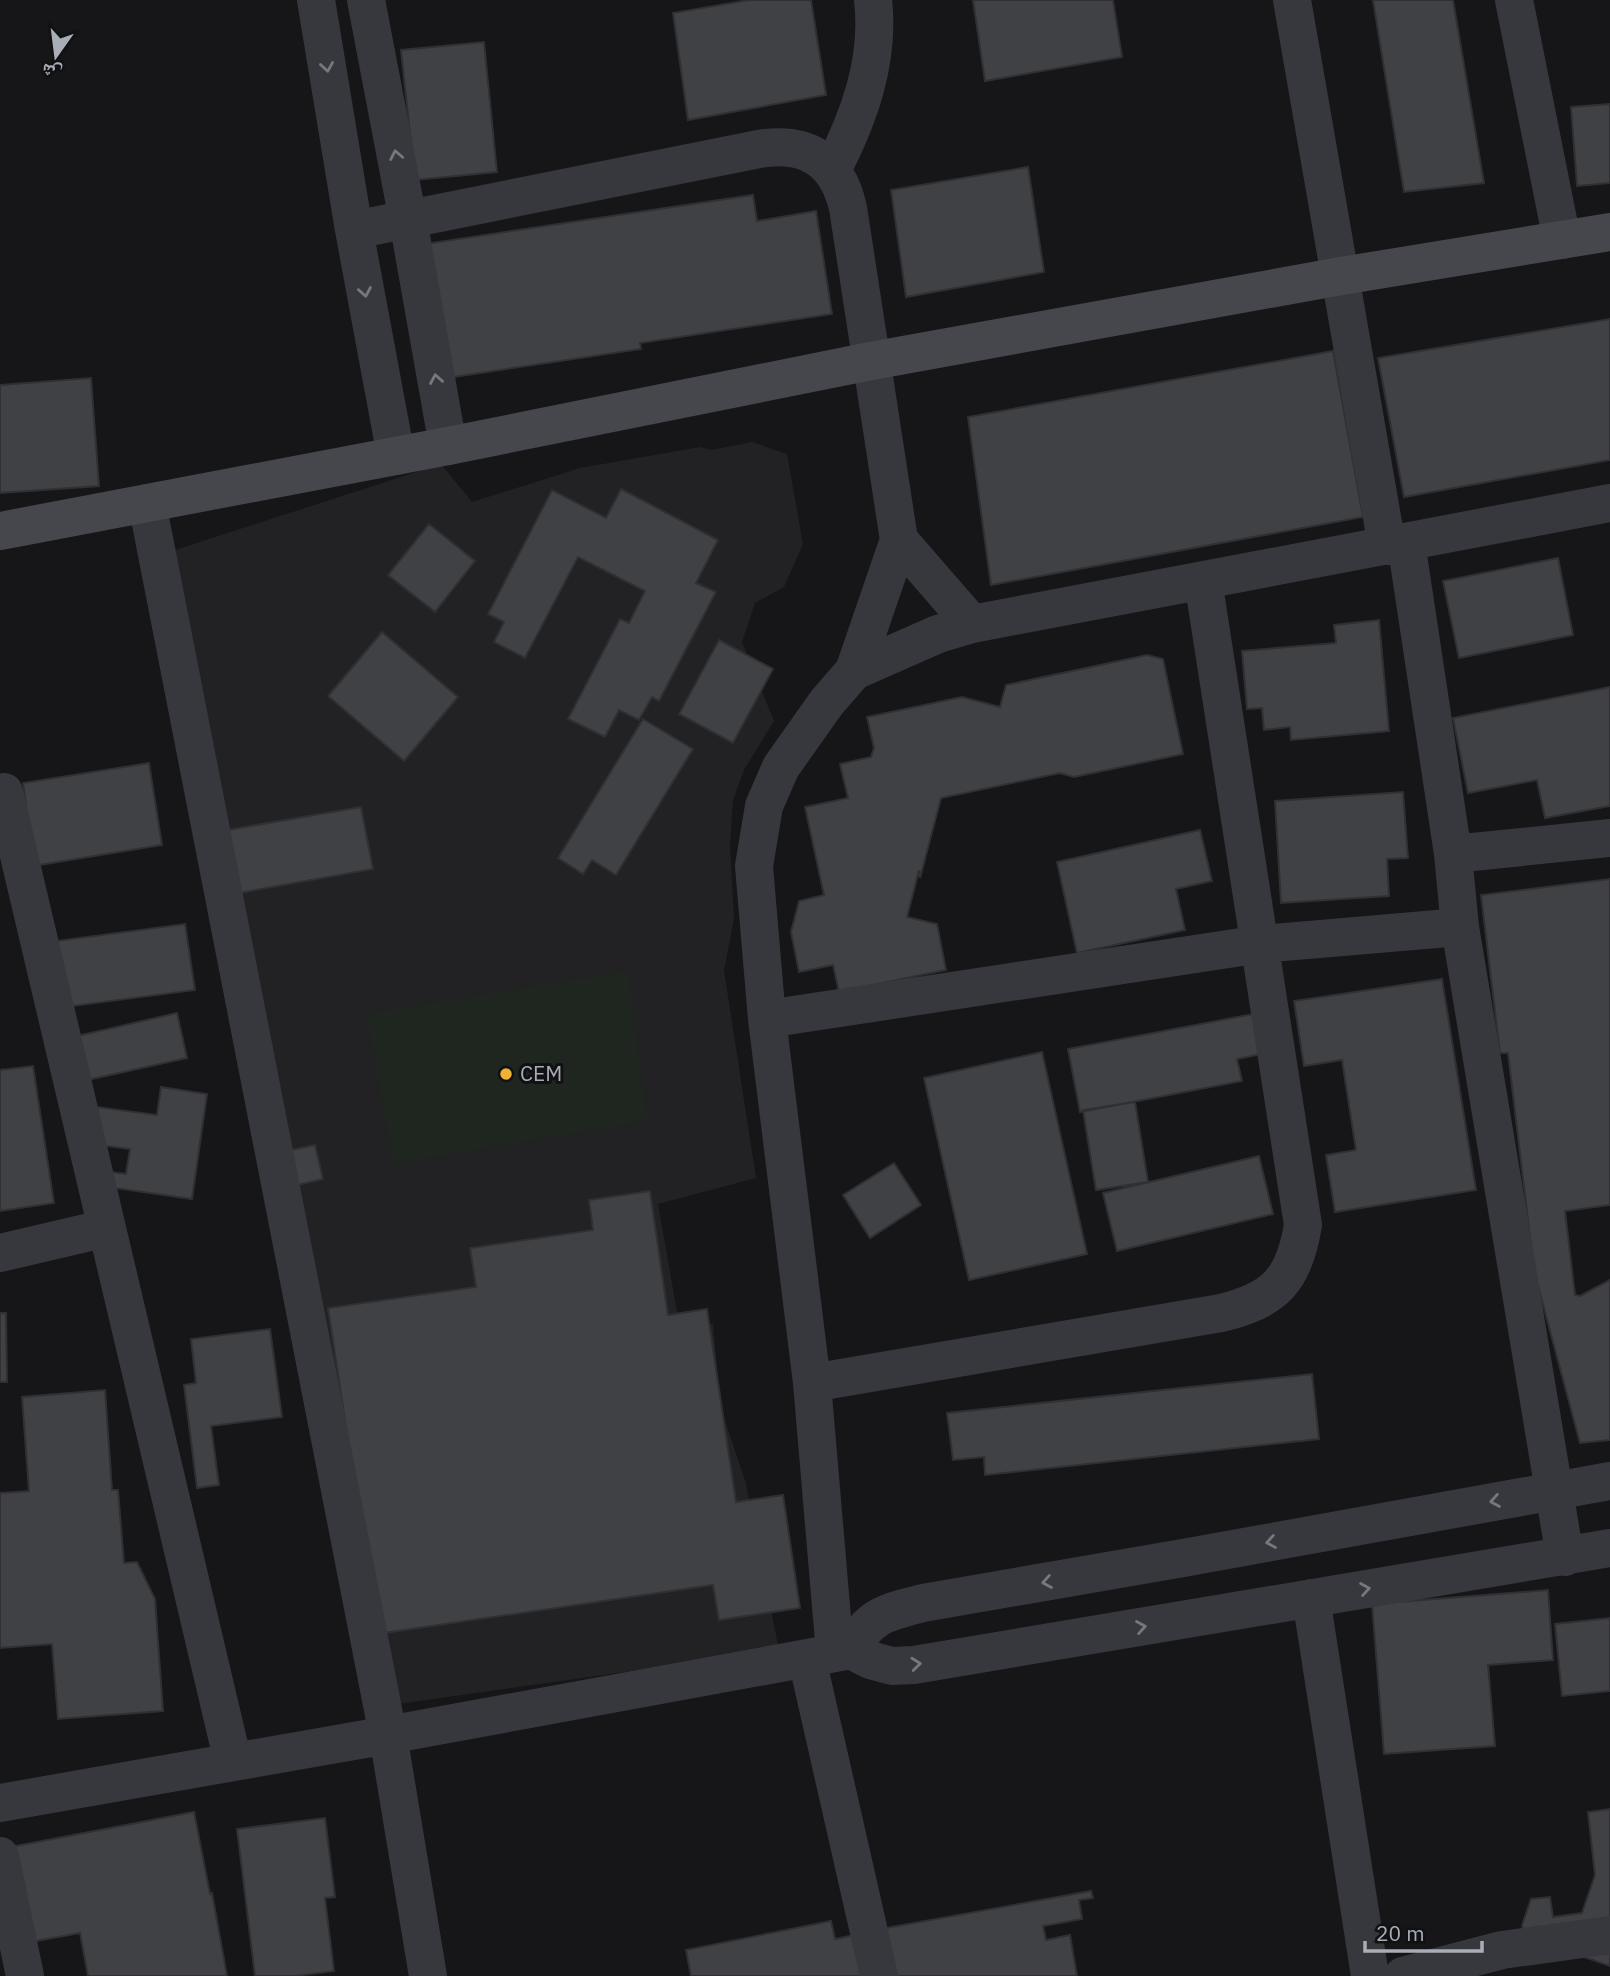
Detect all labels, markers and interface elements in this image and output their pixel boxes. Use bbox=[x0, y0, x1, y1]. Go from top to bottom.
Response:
north arrow bbox=[21, 21, 91, 91]
text: ش bbox=[39, 58, 65, 87]
one-way arrow bbox=[319, 61, 334, 73]
one-way arrow bbox=[389, 149, 404, 161]
one-way arrow bbox=[357, 286, 372, 297]
one-way arrow bbox=[429, 373, 444, 385]
place label: CEM bbox=[520, 1059, 562, 1087]
marker: CEM bbox=[498, 1066, 514, 1082]
one-way arrow bbox=[1489, 1492, 1501, 1507]
one-way arrow bbox=[1265, 1534, 1277, 1549]
one-way arrow bbox=[1041, 1574, 1053, 1589]
one-way arrow bbox=[1359, 1582, 1371, 1597]
one-way arrow bbox=[1135, 1620, 1147, 1635]
one-way arrow bbox=[911, 1657, 922, 1672]
scale bar bbox=[1365, 1910, 1482, 1954]
text: 20 m bbox=[1376, 1919, 1425, 1947]

